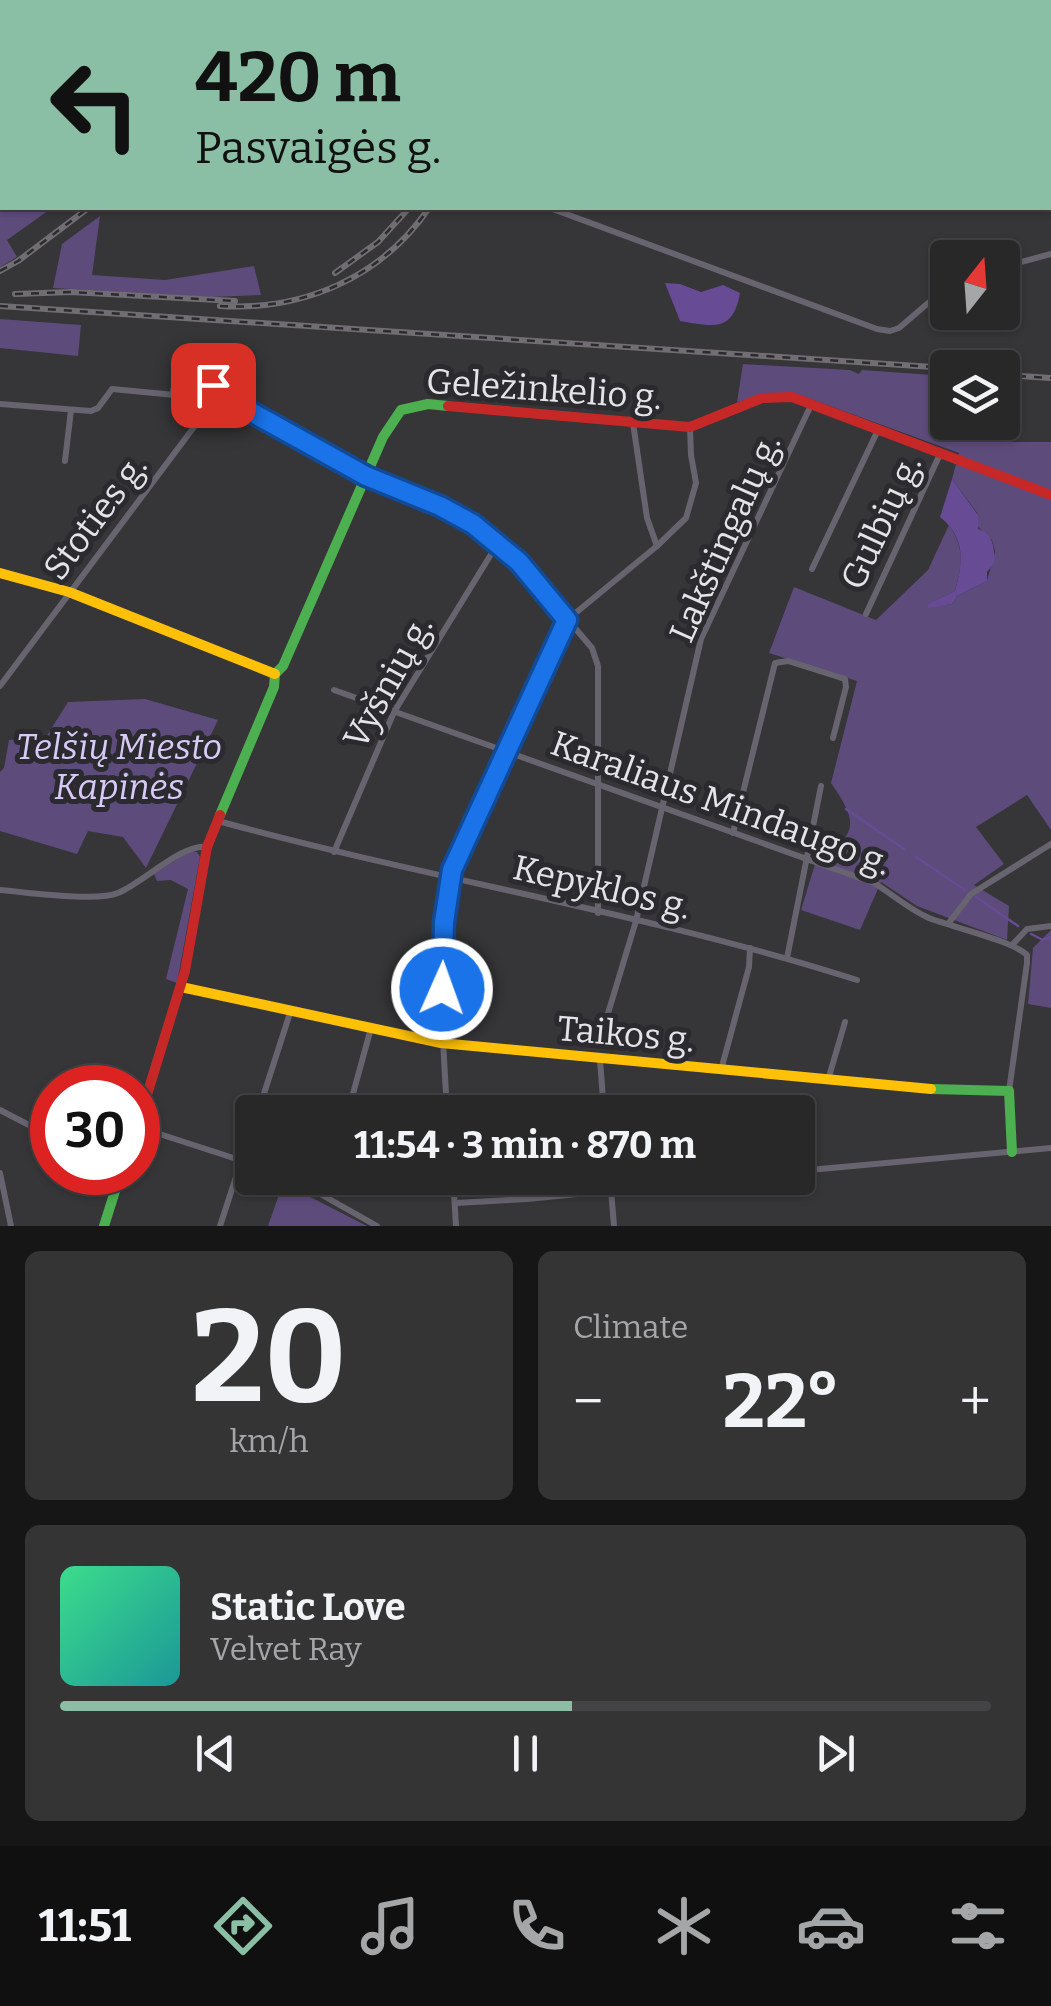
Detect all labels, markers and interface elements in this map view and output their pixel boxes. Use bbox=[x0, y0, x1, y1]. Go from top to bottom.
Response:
text: 420 m bbox=[195, 36, 401, 120]
icon: left bbox=[30, 40, 160, 170]
text: Pasvaigės g. bbox=[195, 121, 441, 175]
north arrow bbox=[930, 240, 1020, 330]
map controls bbox=[930, 240, 1020, 440]
pin bbox=[171, 343, 256, 428]
button: layers bbox=[930, 350, 1020, 440]
icon: arrive bbox=[186, 358, 241, 413]
street label: Geležinkelio g. bbox=[425, 360, 663, 418]
street label: Lakštingalų g. bbox=[660, 427, 790, 649]
street label: Stoties g. bbox=[34, 446, 156, 588]
street label: Gulbių g. bbox=[832, 448, 930, 596]
street label: Vyšnių g. bbox=[334, 608, 442, 756]
street label: Karaliaus Mindaugo g. bbox=[545, 722, 897, 884]
park label: Telšių Miesto Kapinės bbox=[16, 726, 222, 808]
street label: Kepyklos g. bbox=[509, 846, 695, 928]
position arrow bbox=[390, 937, 494, 1041]
street label: Taikos g. bbox=[556, 1007, 696, 1061]
speed limit sign: 30 bbox=[30, 1065, 160, 1195]
text: 11:54 · 3 min · 870 m bbox=[354, 1122, 696, 1168]
text: 20 bbox=[191, 1279, 347, 1435]
text: Climate bbox=[573, 1308, 688, 1346]
text: 22° bbox=[723, 1357, 840, 1447]
text: − bbox=[573, 1369, 603, 1435]
text: + bbox=[960, 1369, 991, 1435]
text: km/h bbox=[229, 1422, 309, 1460]
text: Static Love bbox=[210, 1584, 406, 1630]
text: Velvet Ray bbox=[210, 1630, 362, 1668]
icon: previous bbox=[188, 1726, 243, 1781]
icon: pause bbox=[498, 1726, 553, 1781]
icon: next bbox=[808, 1726, 863, 1781]
icon: directions bbox=[208, 1891, 278, 1961]
icon: music bbox=[355, 1891, 425, 1961]
icon: phone bbox=[502, 1891, 572, 1961]
icon: climate bbox=[649, 1891, 719, 1961]
icon: car bbox=[796, 1891, 866, 1961]
icon: filters bbox=[943, 1891, 1013, 1961]
text: 11:51 bbox=[38, 1899, 131, 1953]

